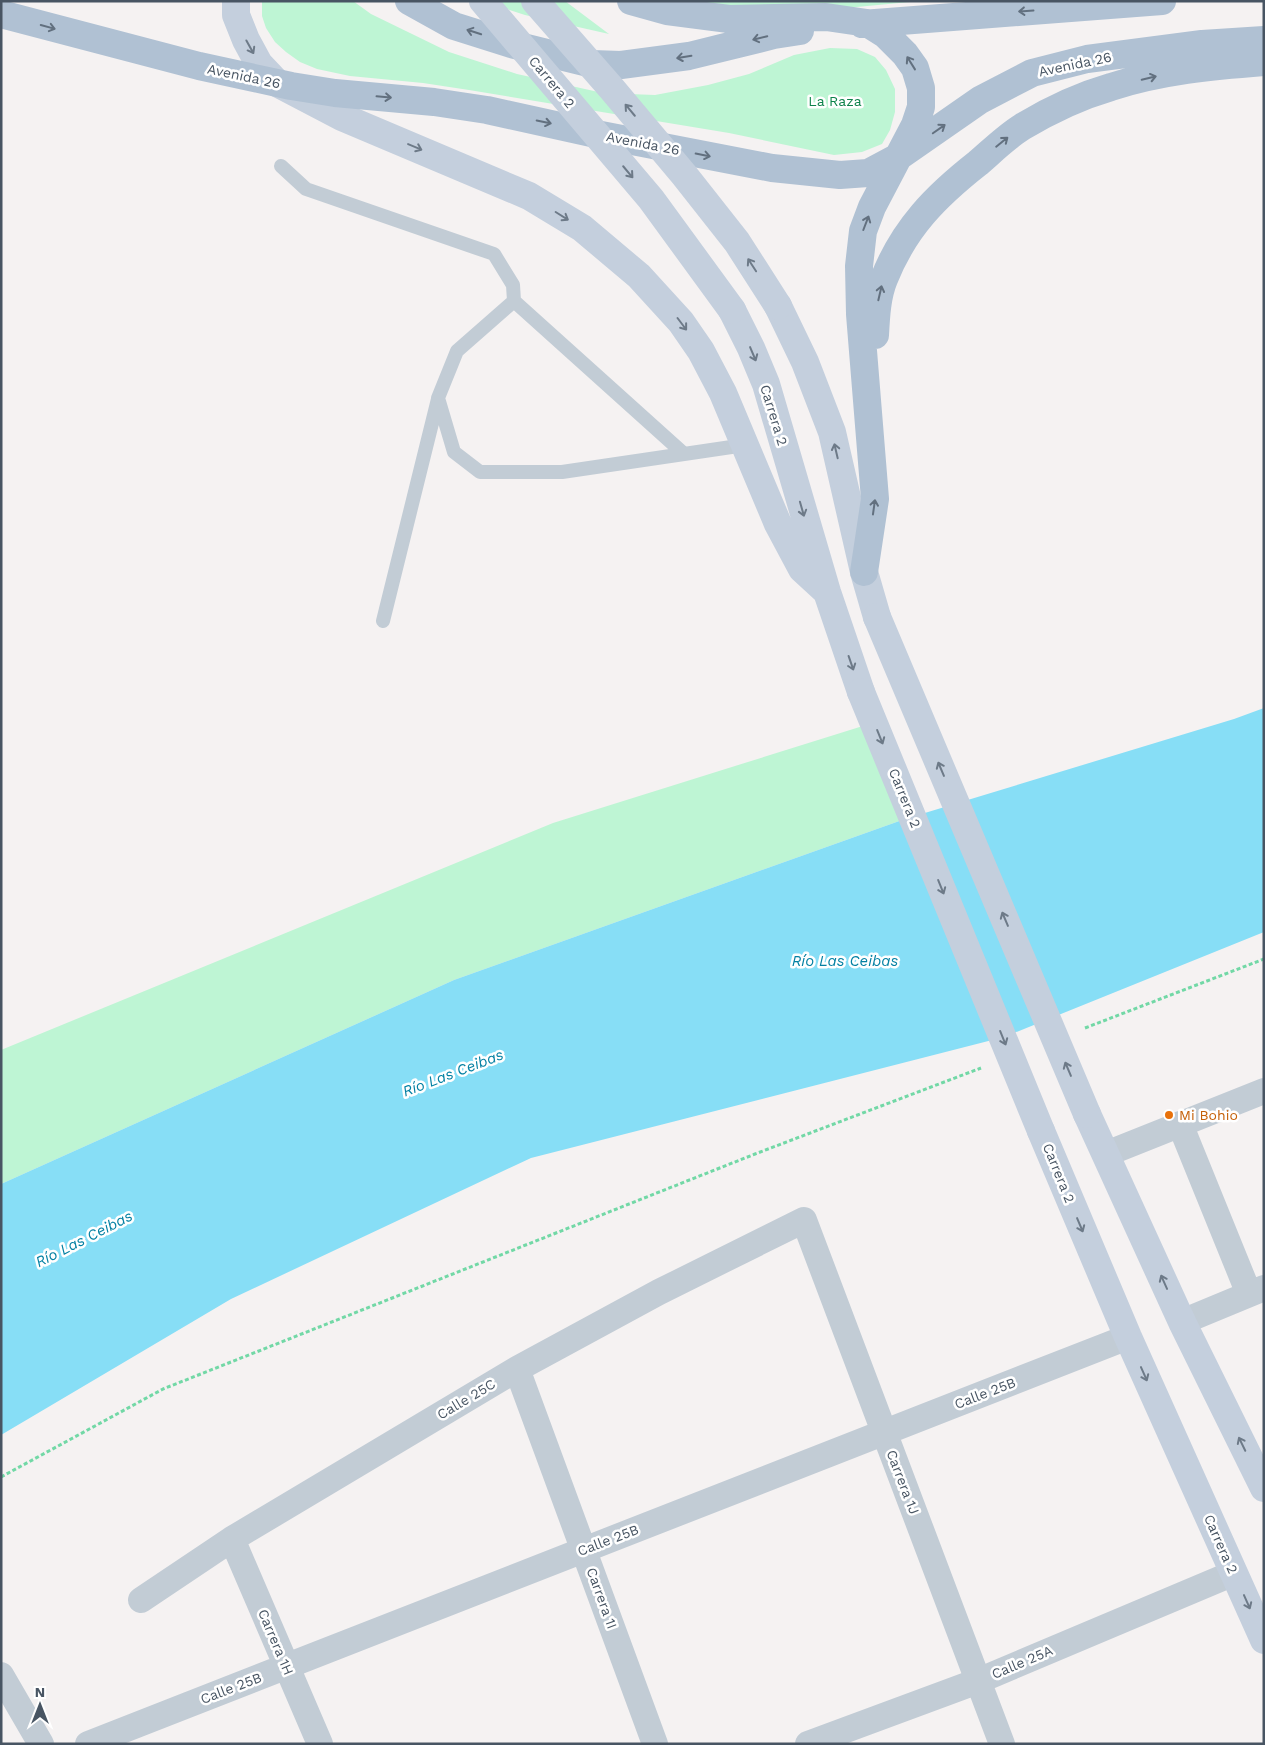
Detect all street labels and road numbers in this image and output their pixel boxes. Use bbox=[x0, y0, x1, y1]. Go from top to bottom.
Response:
street label: Avenida 26 bbox=[1037, 48, 1113, 80]
street label: Carrera 2 bbox=[526, 53, 578, 111]
street label: Avenida 26 bbox=[206, 60, 282, 92]
street label: Avenida 26 bbox=[605, 128, 681, 158]
street label: Carrera 2 bbox=[757, 383, 791, 447]
street label: Carrera 2 bbox=[886, 766, 924, 830]
street label: Carrera 2 bbox=[1040, 1141, 1078, 1205]
street label: Calle 25B bbox=[952, 1374, 1018, 1412]
street label: Calle 25C bbox=[434, 1375, 498, 1423]
street label: Carrera 1J bbox=[883, 1447, 923, 1517]
street label: Carrera 2 bbox=[1201, 1512, 1241, 1576]
street label: Calle 25B bbox=[575, 1521, 641, 1559]
street label: Carrera 1I bbox=[584, 1565, 620, 1631]
street label: Carrera 1H bbox=[255, 1607, 297, 1677]
street label: Calle 25A bbox=[989, 1642, 1055, 1682]
street label: Calle 25B bbox=[198, 1669, 264, 1707]

